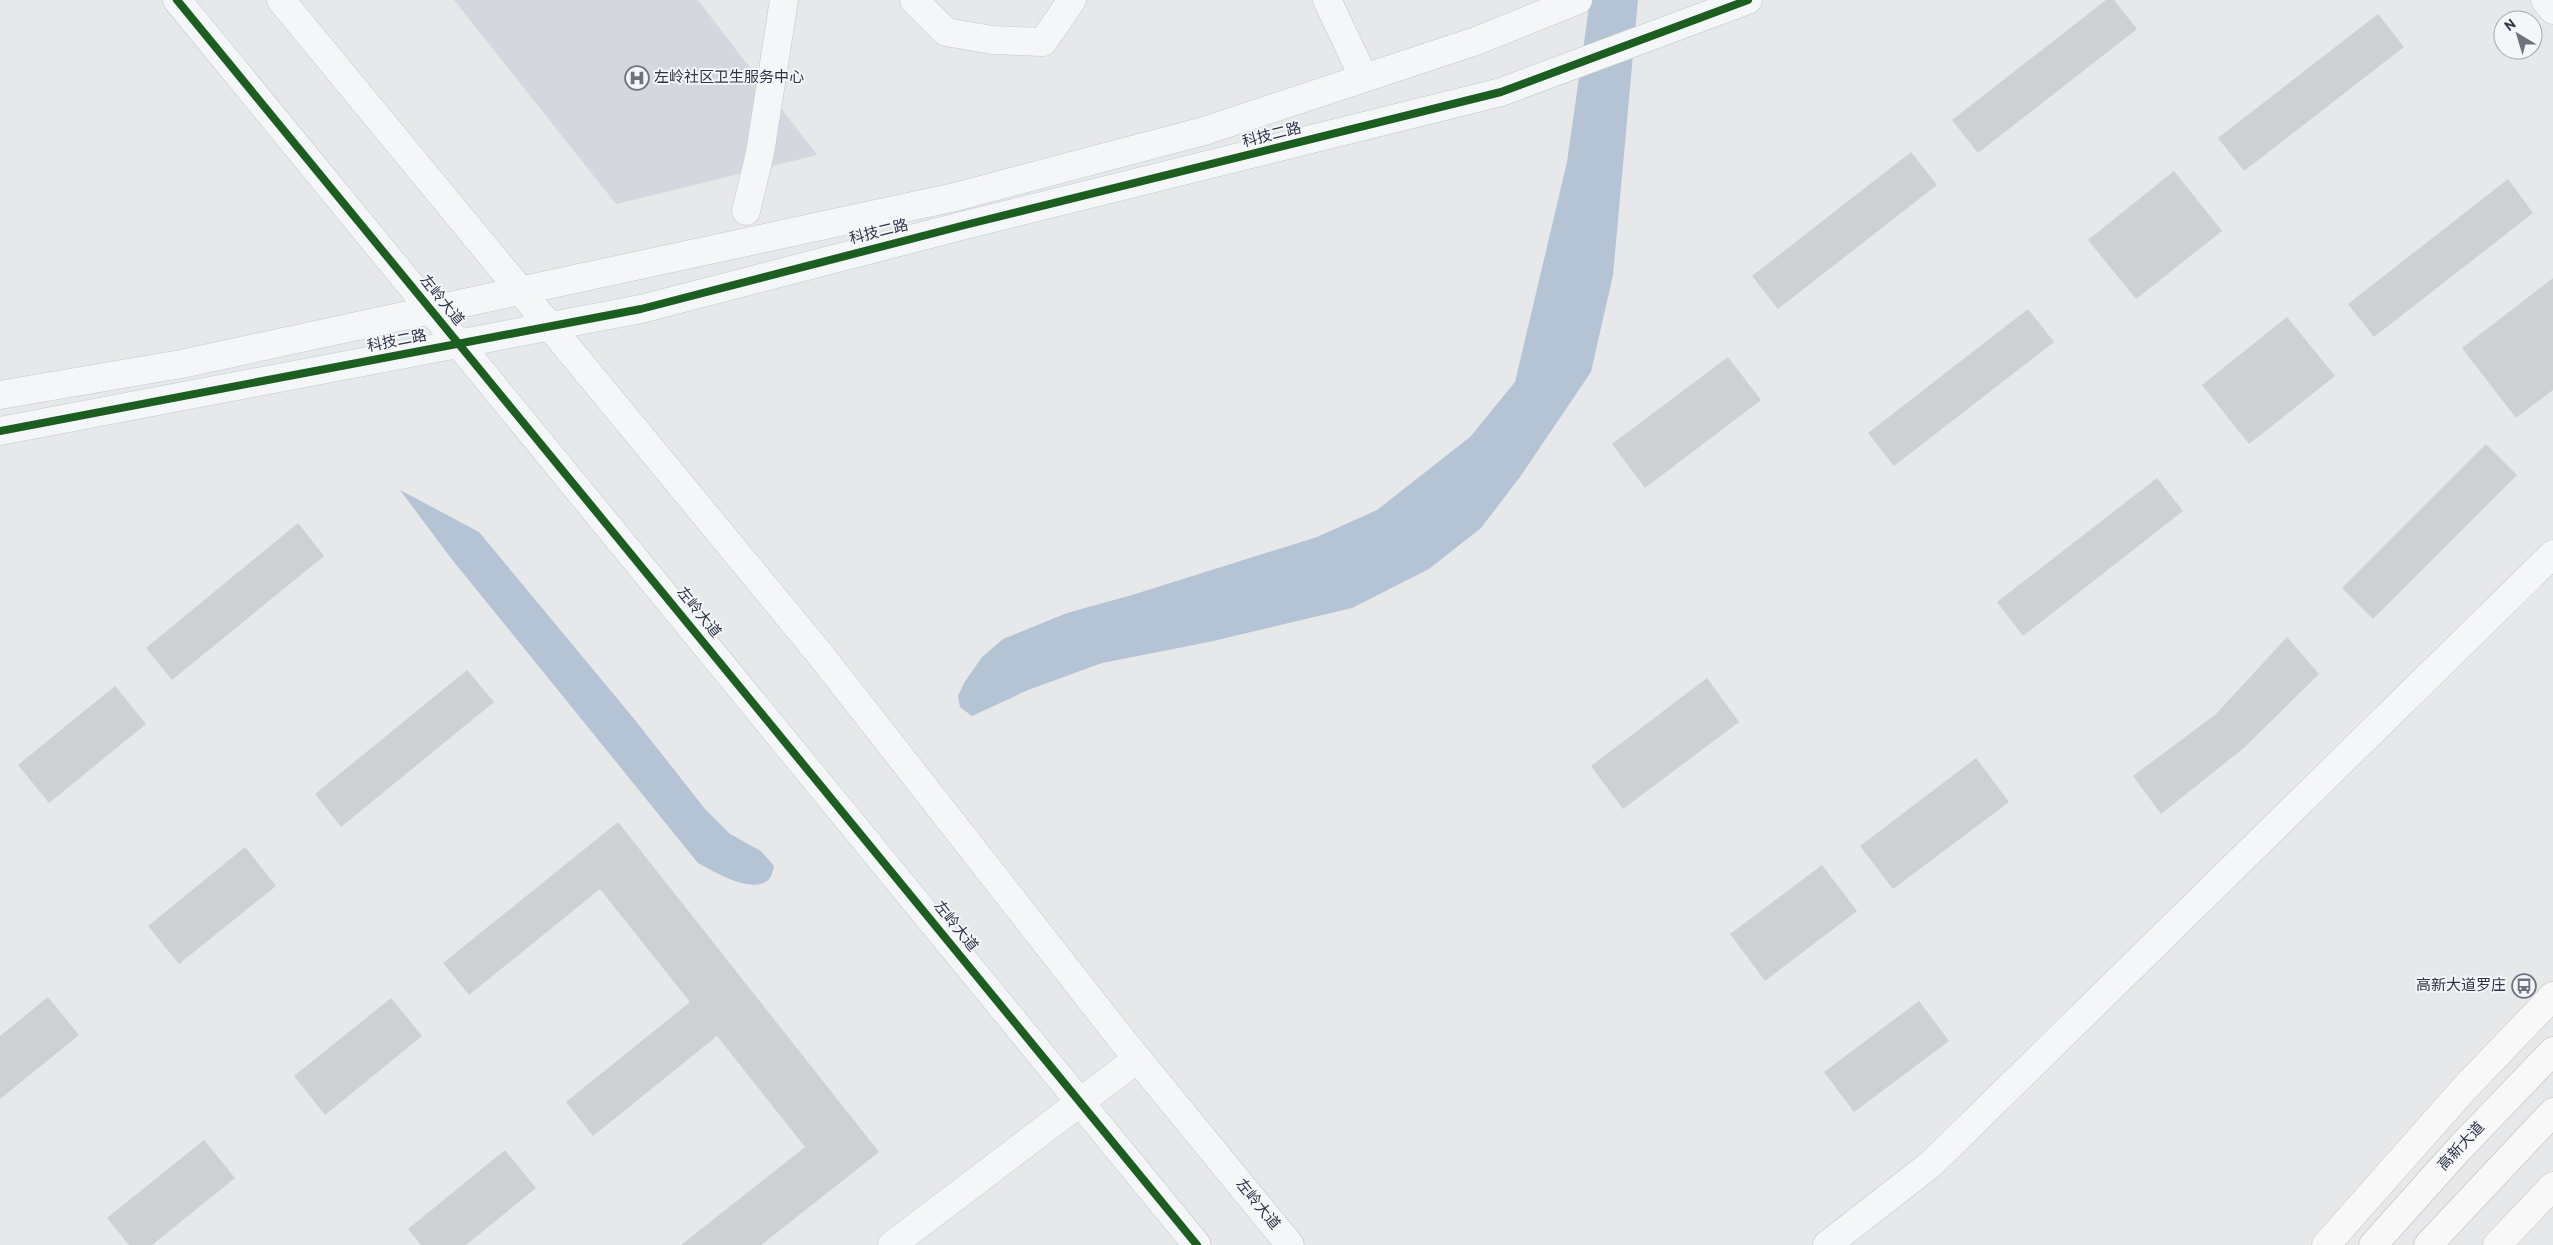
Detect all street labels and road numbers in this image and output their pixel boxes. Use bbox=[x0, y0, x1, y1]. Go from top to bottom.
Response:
street label: 科技二路 bbox=[1241, 120, 1303, 152]
street label: 科技二路 bbox=[848, 217, 910, 249]
street label: 左岭大道 bbox=[415, 271, 468, 330]
street label: 科技二路 bbox=[366, 327, 428, 357]
street label: 左岭大道 bbox=[672, 583, 725, 642]
street label: 左岭大道 bbox=[929, 897, 982, 956]
street label: 高新大道 bbox=[2435, 1119, 2489, 1175]
street label: 左岭大道 bbox=[1231, 1175, 1284, 1234]

